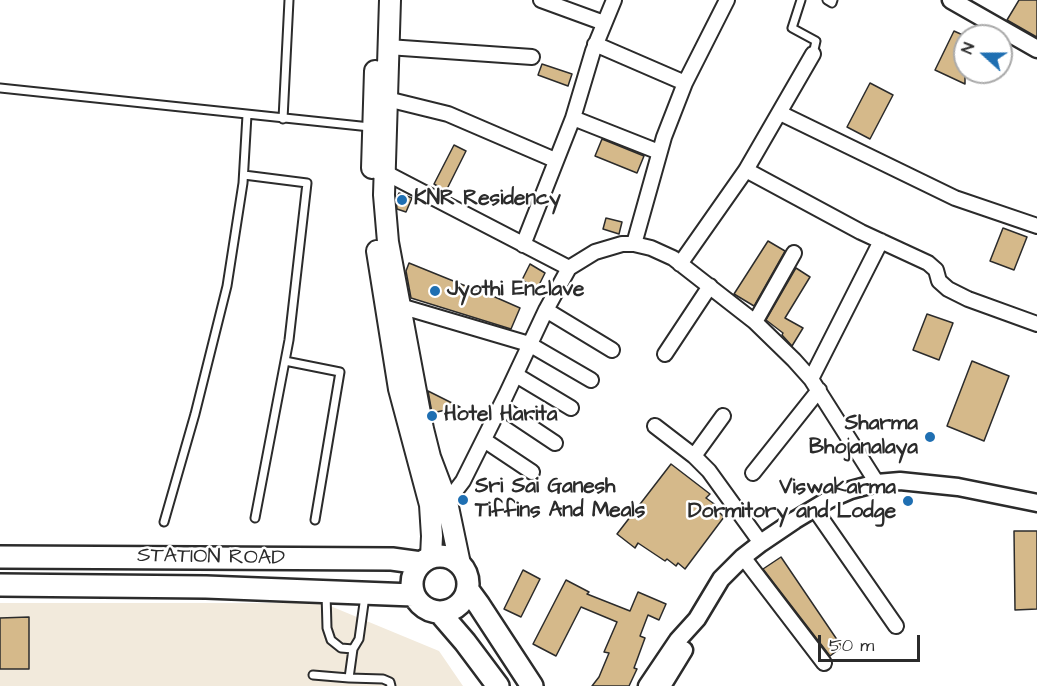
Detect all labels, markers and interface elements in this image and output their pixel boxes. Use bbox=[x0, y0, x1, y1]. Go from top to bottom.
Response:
north arrow bbox=[953, 24, 1013, 84]
text: N bbox=[956, 40, 980, 57]
place label: KNR Residency bbox=[414, 187, 561, 213]
marker: KNR Residency bbox=[395, 193, 409, 207]
place label: Jyothi Enclave bbox=[447, 278, 584, 304]
marker: Jyothi Enclave bbox=[428, 284, 442, 298]
place label: Hotel Harita bbox=[444, 403, 557, 429]
marker: Hotel Harita bbox=[425, 409, 439, 423]
place label: Sharma Bhojanalaya bbox=[809, 412, 918, 462]
marker: Sharma Bhojanalaya bbox=[923, 430, 937, 444]
place label: Sri Sai Ganesh Tiffins And Meals bbox=[475, 475, 645, 525]
place label: Viswakarma Dormitory and Lodge bbox=[688, 476, 896, 526]
marker: Sri Sai Ganesh Tiffins And Meals bbox=[456, 493, 470, 507]
marker: Viswakarma Dormitory and Lodge bbox=[901, 494, 915, 508]
street label: STATION ROAD bbox=[137, 544, 285, 572]
scale bar bbox=[821, 623, 923, 661]
text: 50 m bbox=[829, 633, 874, 658]

